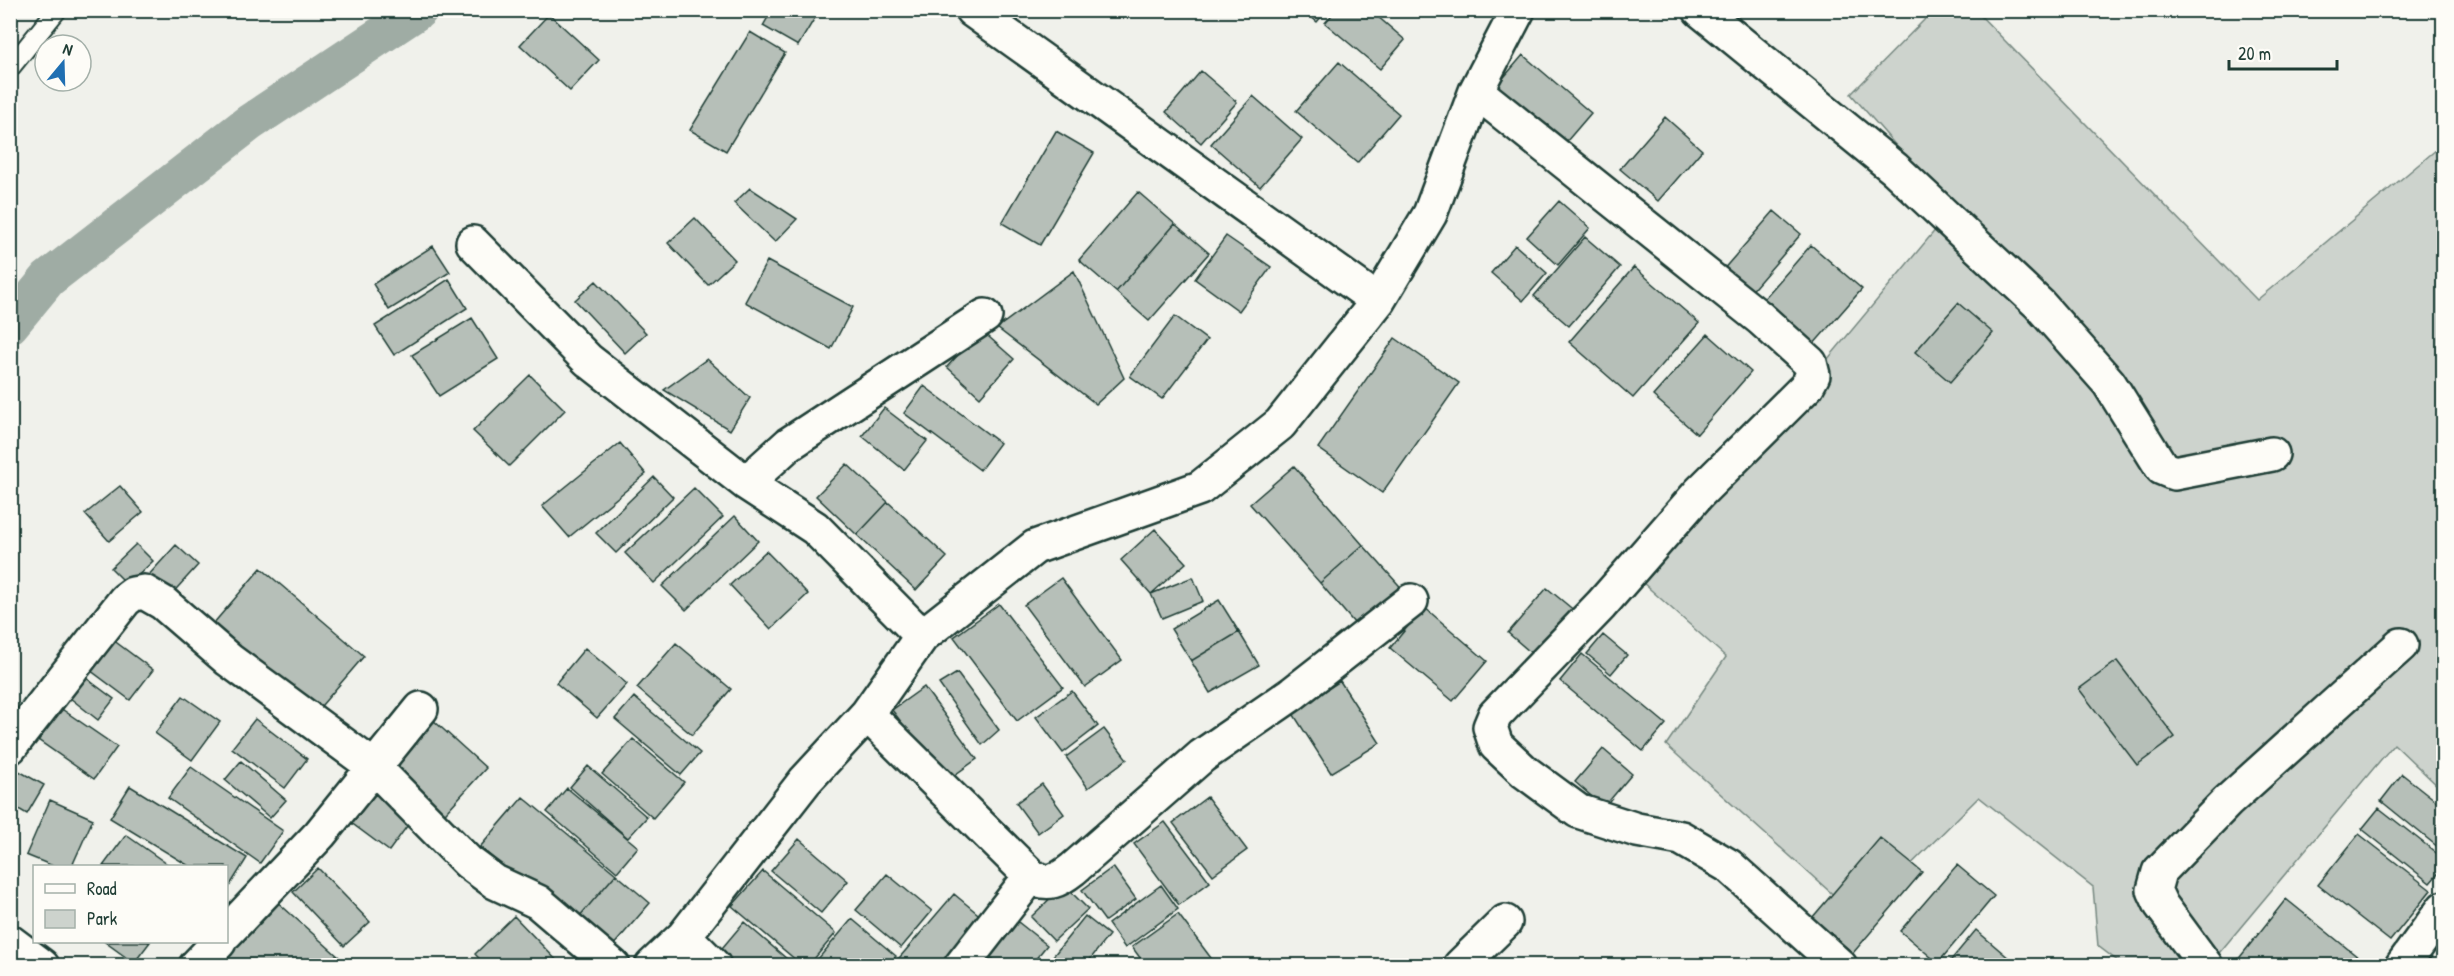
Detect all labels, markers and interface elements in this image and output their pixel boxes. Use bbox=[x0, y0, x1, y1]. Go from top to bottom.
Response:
north arrow bbox=[33, 33, 93, 93]
scale bar bbox=[2229, 33, 2337, 71]
text: N bbox=[60, 37, 76, 61]
text: 20 m bbox=[2238, 41, 2271, 66]
legend bbox=[33, 865, 228, 943]
text: Road bbox=[87, 876, 117, 901]
text: Park bbox=[87, 906, 118, 931]

